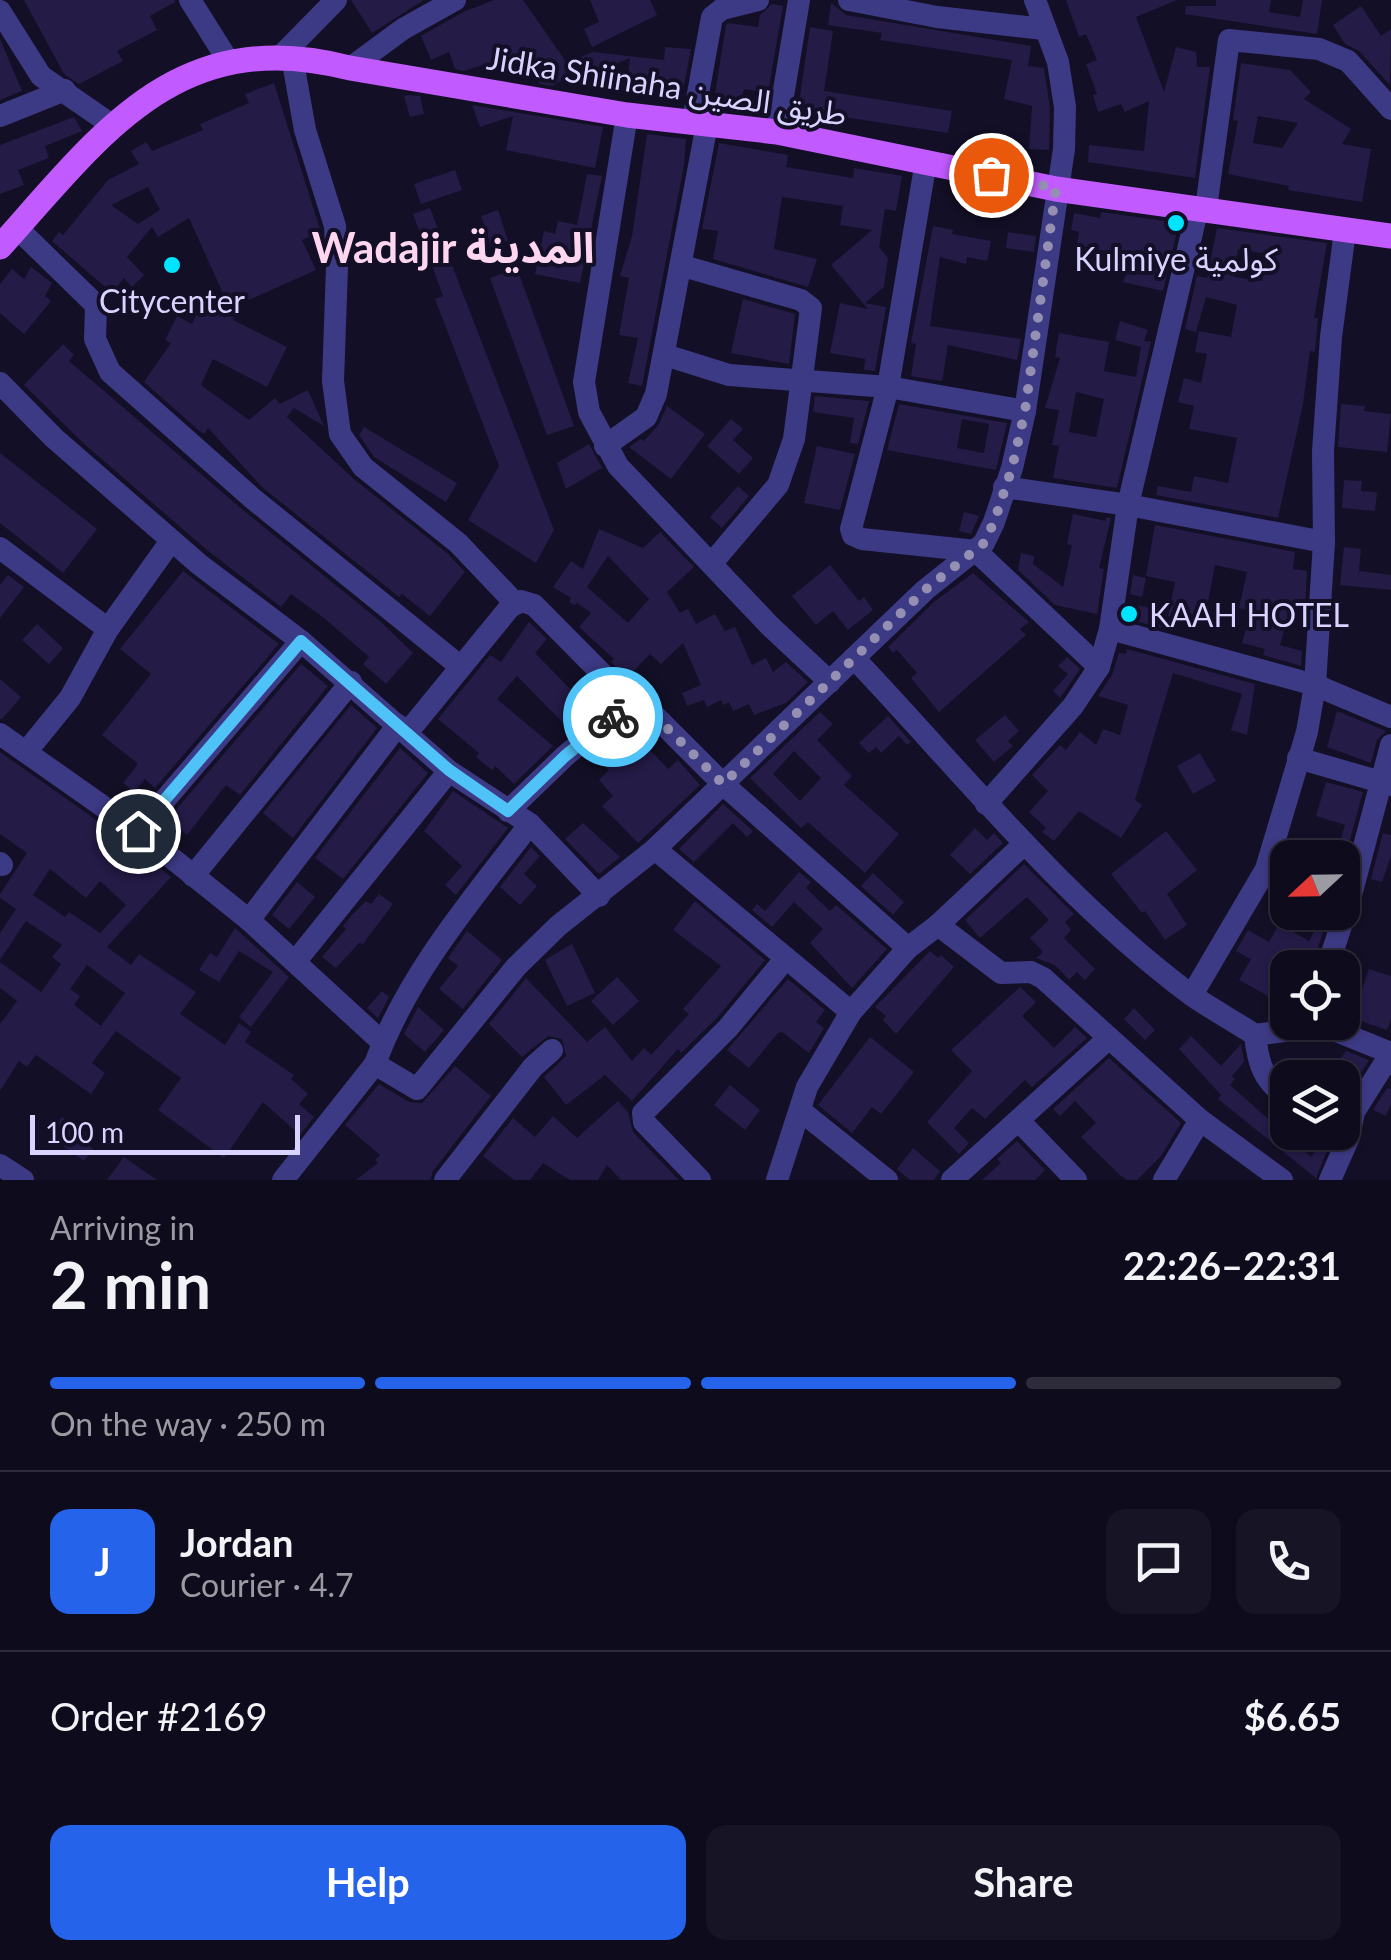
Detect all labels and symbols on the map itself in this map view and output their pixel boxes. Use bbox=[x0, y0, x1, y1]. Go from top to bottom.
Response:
street label: Jidka Shiinaha طريق الصين bbox=[484, 37, 850, 135]
pin bbox=[949, 133, 1034, 218]
marker: Kulmiye كولمية bbox=[1165, 212, 1187, 234]
district label: Wadajir المدينة bbox=[311, 222, 595, 273]
place label: Kulmiye كولمية bbox=[1074, 239, 1279, 279]
marker: Citycenter bbox=[161, 254, 183, 276]
place label: Citycenter bbox=[99, 281, 245, 320]
place label: KAAH HOTEL bbox=[1149, 595, 1349, 634]
marker: KAAH HOTEL bbox=[1118, 603, 1140, 625]
courier bbox=[563, 667, 663, 767]
pin bbox=[96, 789, 181, 874]
north arrow bbox=[1270, 840, 1360, 930]
scale bar bbox=[30, 1110, 300, 1154]

